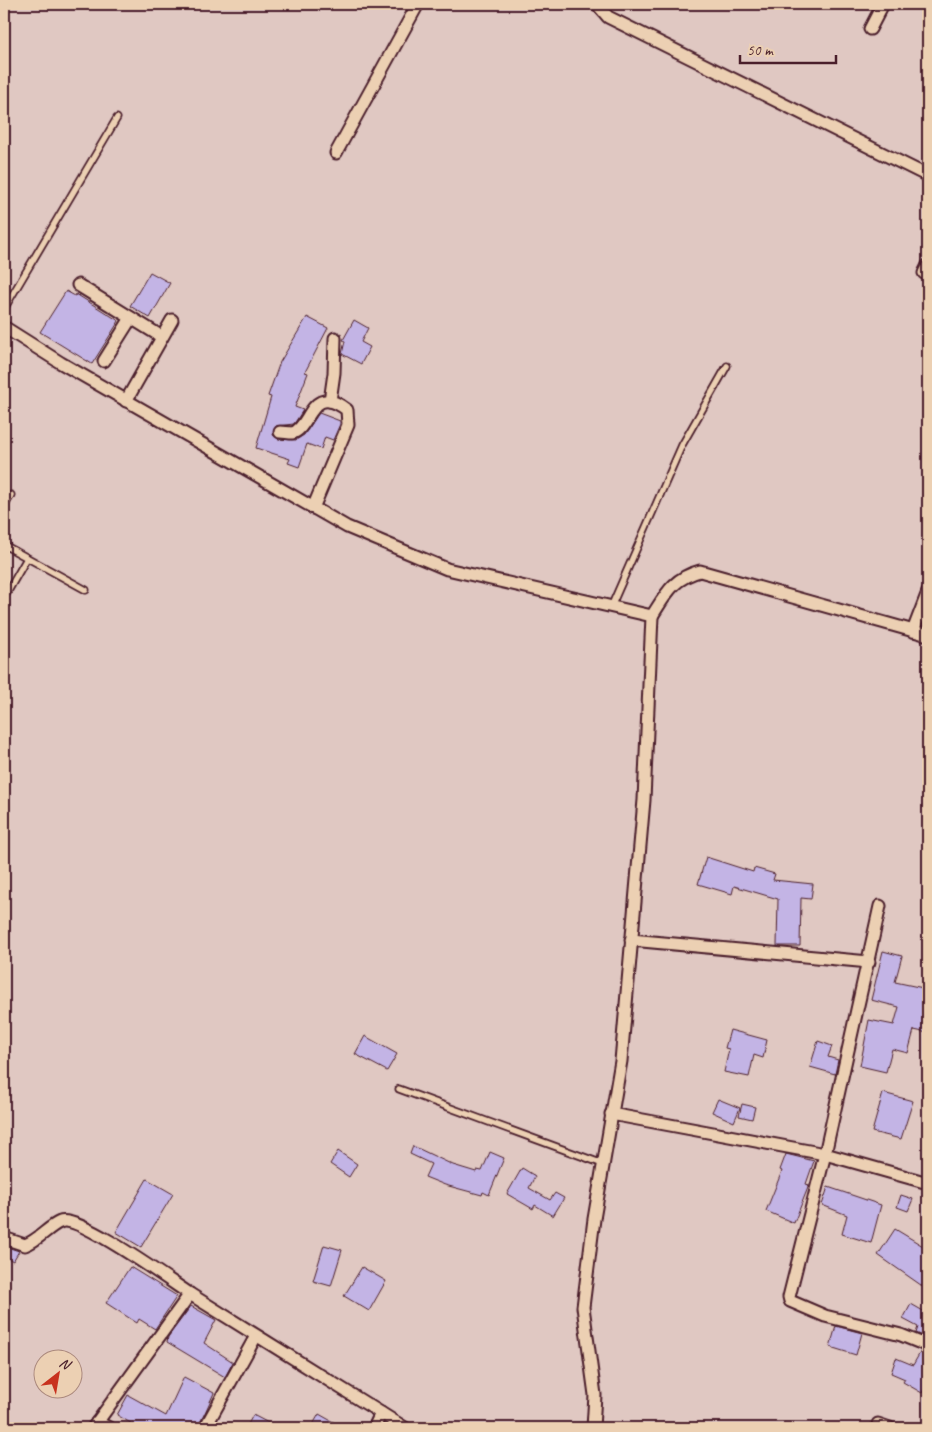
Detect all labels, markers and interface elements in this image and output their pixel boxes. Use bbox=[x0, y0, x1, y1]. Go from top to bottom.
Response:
scale bar bbox=[740, 32, 836, 64]
text: 50 m bbox=[747, 41, 774, 60]
north arrow bbox=[32, 1350, 82, 1400]
text: N bbox=[56, 1354, 75, 1374]

